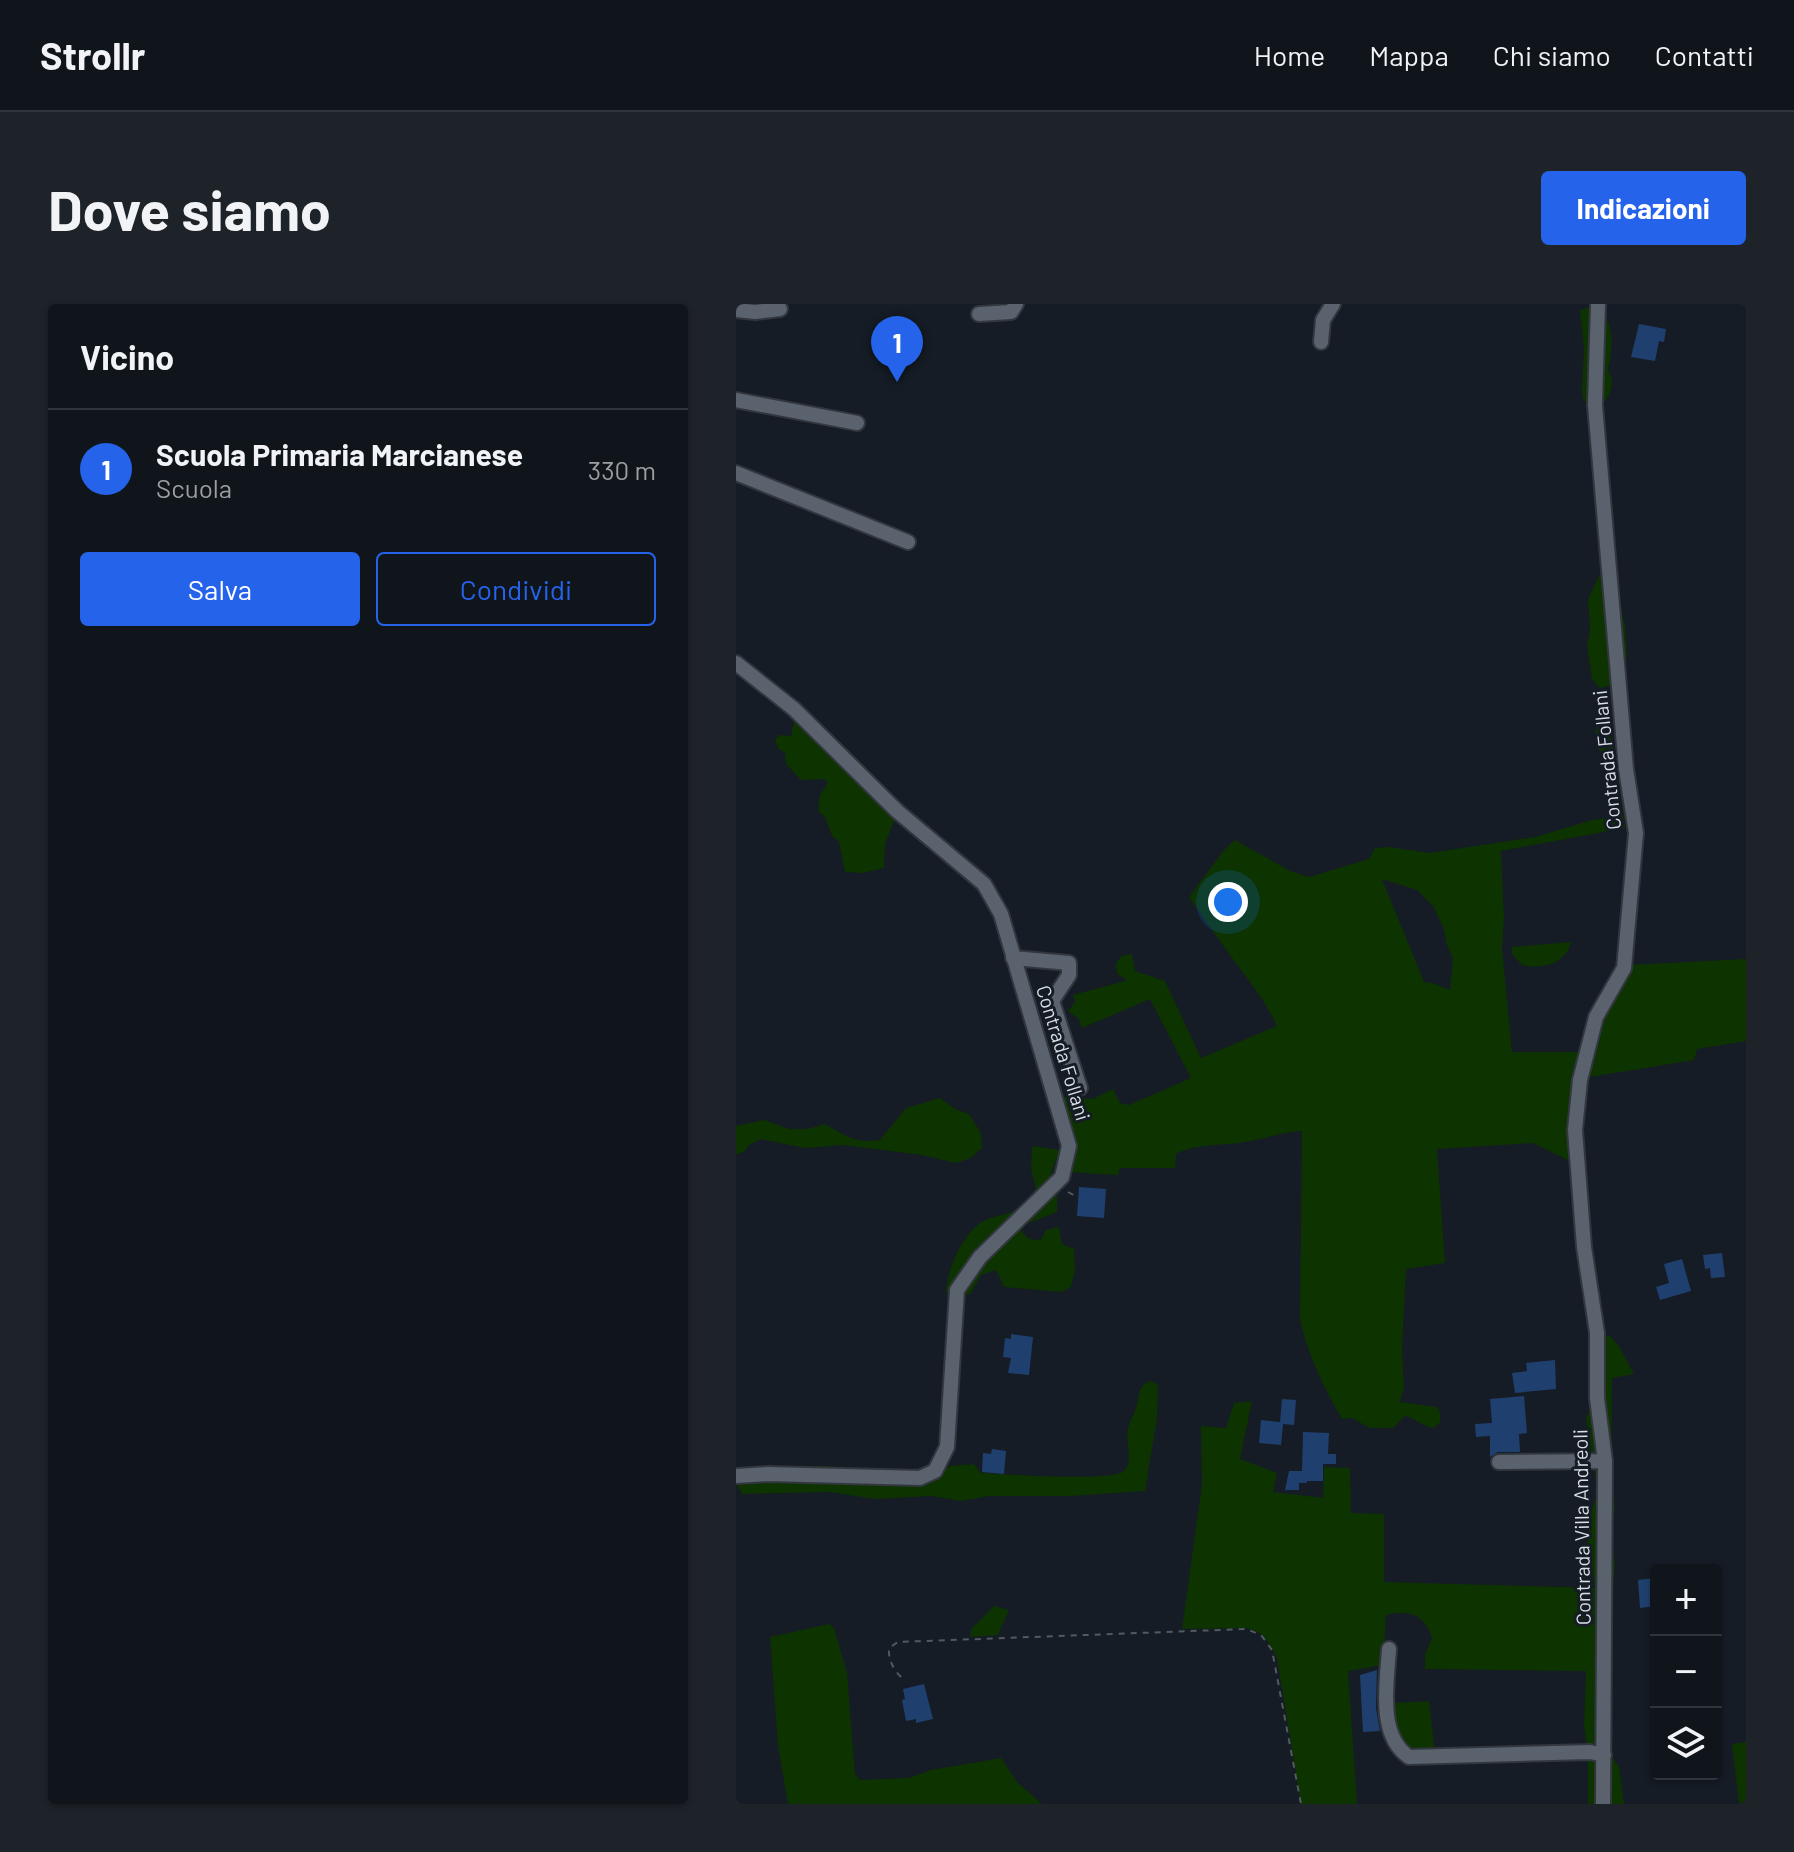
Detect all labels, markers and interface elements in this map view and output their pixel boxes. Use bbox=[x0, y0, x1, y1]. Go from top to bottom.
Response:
text: Strollr bbox=[40, 32, 145, 78]
text: Home bbox=[1254, 38, 1325, 72]
text: Mappa bbox=[1369, 38, 1449, 72]
text: Chi siamo bbox=[1493, 38, 1611, 72]
text: Contatti bbox=[1655, 38, 1754, 72]
button: Indicazioni bbox=[1541, 171, 1746, 245]
text: Dove siamo bbox=[48, 175, 331, 242]
pin: 1 bbox=[871, 316, 923, 382]
text: Vicino bbox=[80, 336, 174, 377]
text: Scuola Primaria Marcianese bbox=[156, 436, 523, 472]
text: 1 bbox=[101, 454, 111, 485]
text: 330 m bbox=[588, 454, 656, 485]
text: Scuola bbox=[156, 472, 232, 503]
button: Salva bbox=[80, 552, 360, 626]
button: Condividi bbox=[376, 552, 656, 626]
street label: Contrada Follani bbox=[1587, 689, 1625, 831]
your location bbox=[1208, 882, 1248, 922]
street label: Contrada Follani bbox=[1032, 982, 1096, 1123]
street label: Contrada Villa Andreoli bbox=[1567, 1429, 1595, 1625]
map controls bbox=[1650, 1564, 1722, 1780]
button: + bbox=[1650, 1564, 1722, 1636]
button: − bbox=[1650, 1636, 1722, 1708]
button: layers bbox=[1650, 1708, 1722, 1780]

